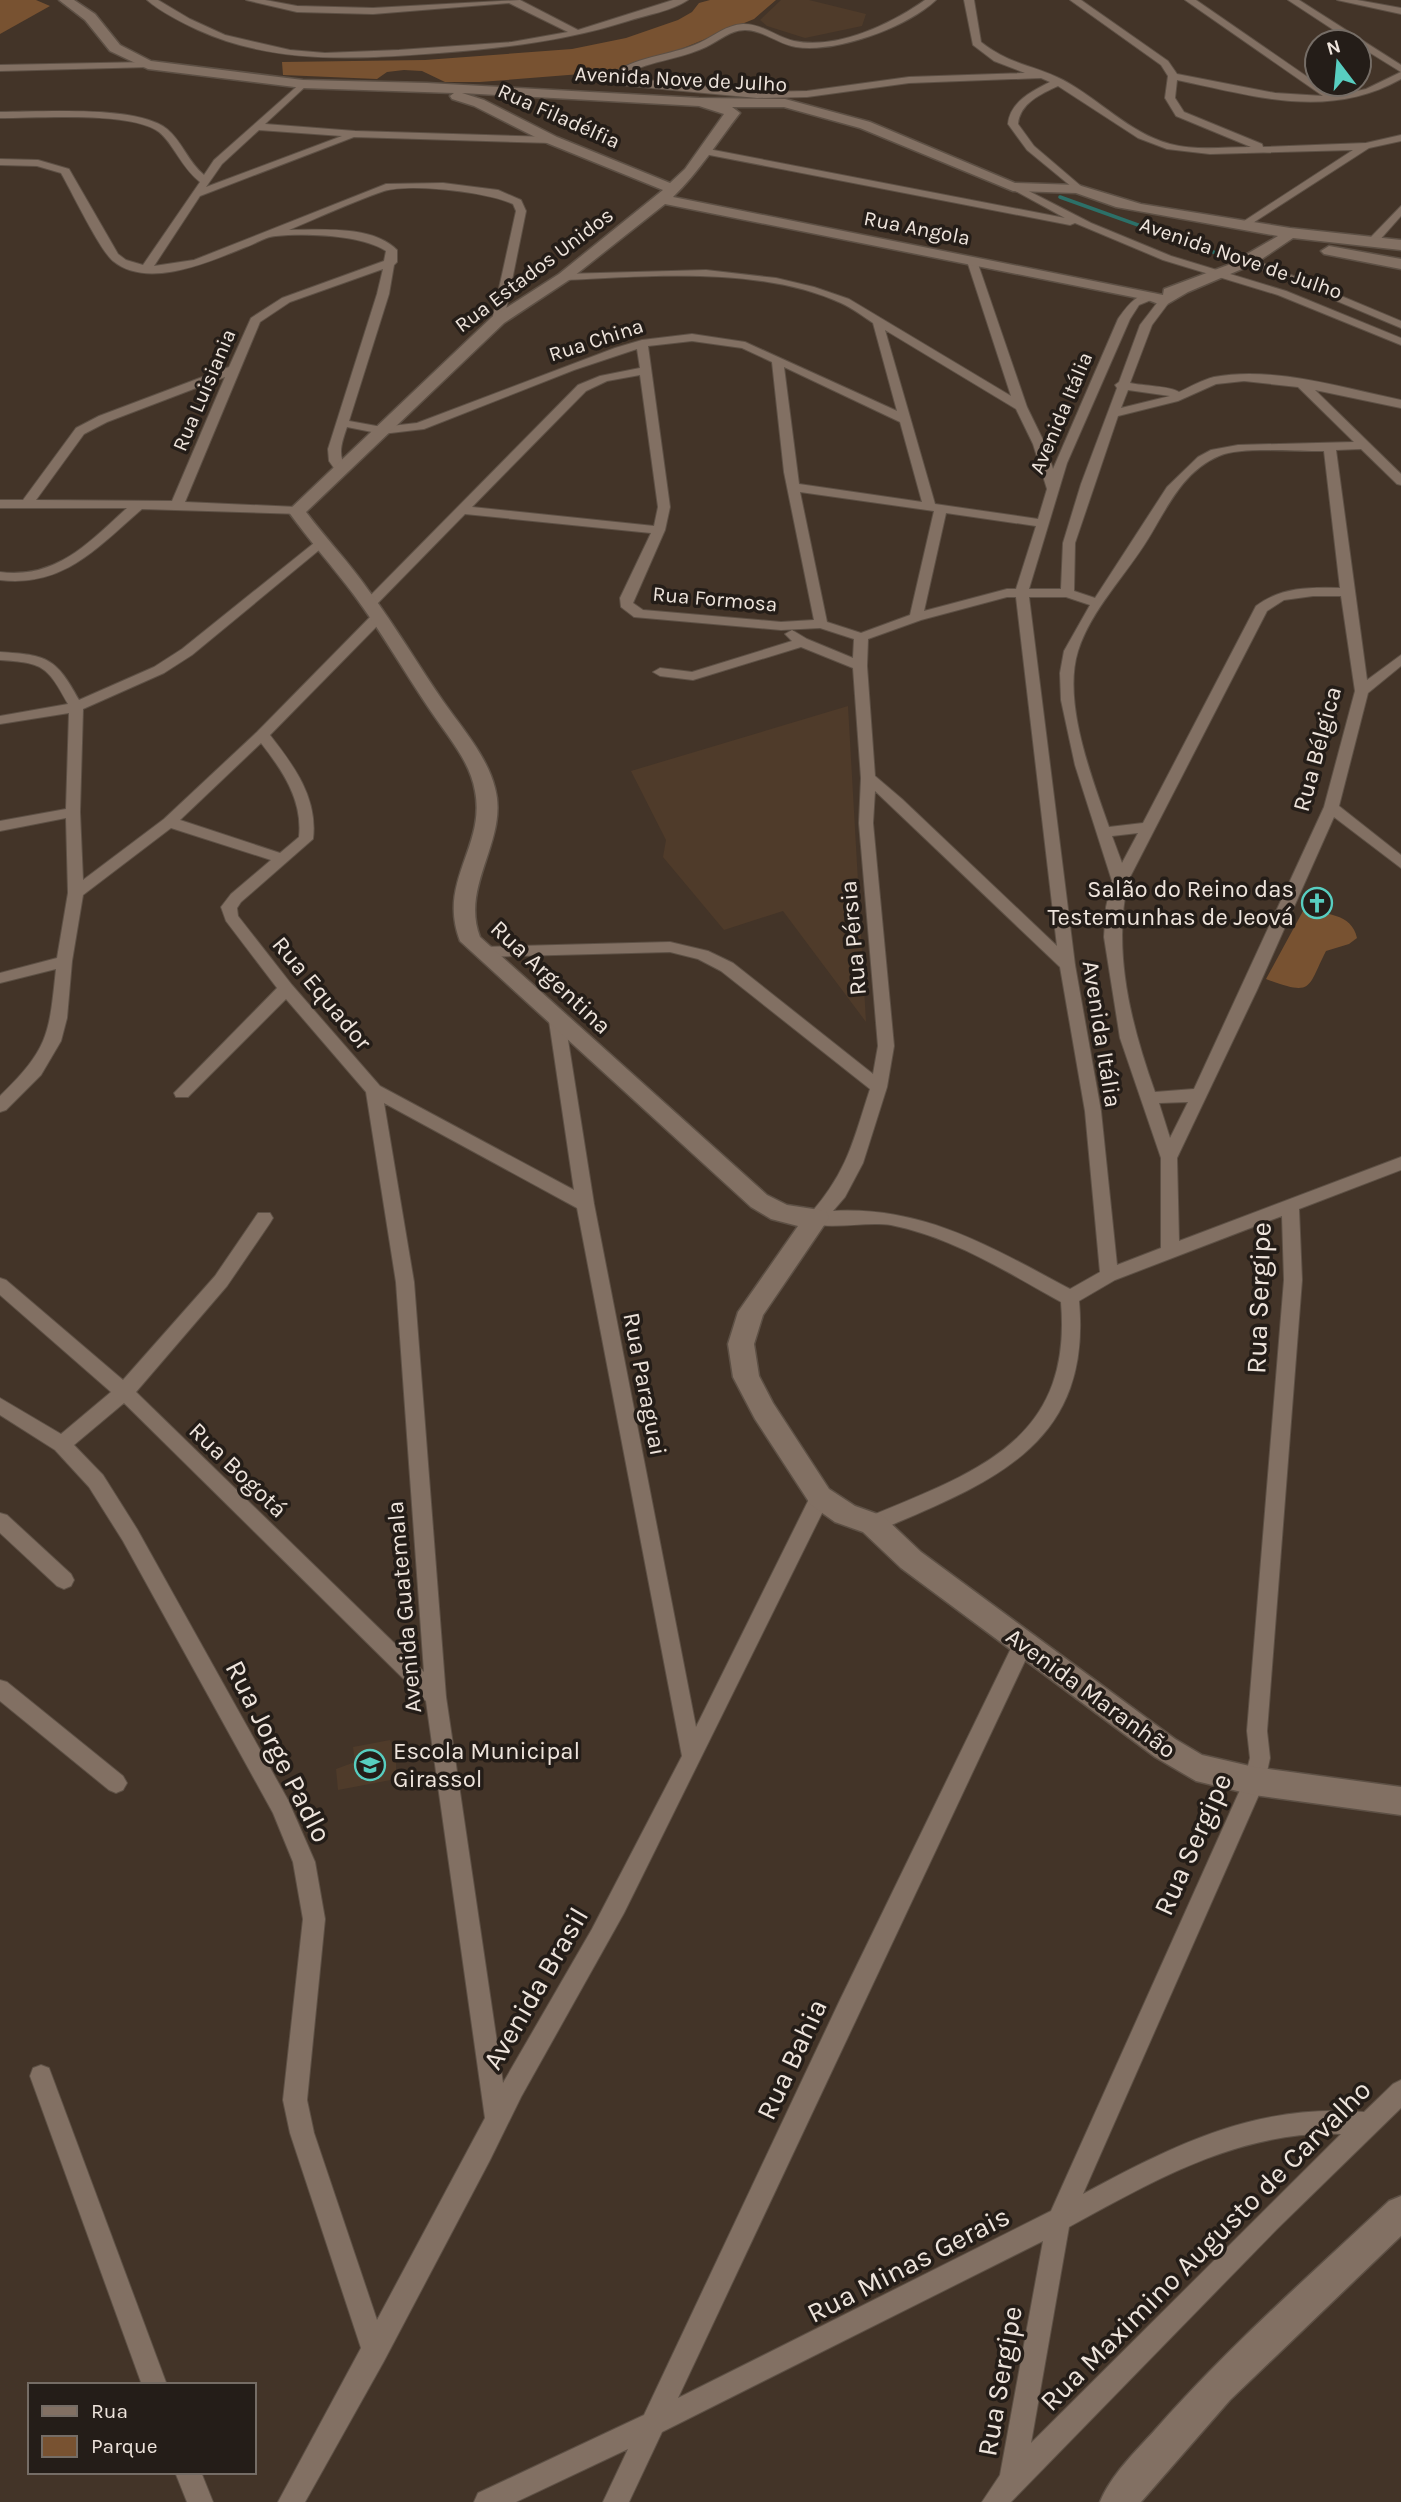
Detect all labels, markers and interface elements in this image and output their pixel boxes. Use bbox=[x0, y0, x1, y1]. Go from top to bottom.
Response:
north arrow bbox=[1303, 28, 1373, 98]
text: N bbox=[1324, 35, 1343, 60]
street label: Avenida Nove de Julho bbox=[574, 61, 788, 97]
street label: Rua Filadélfia bbox=[494, 78, 624, 154]
street label: Rua Estados Unidos bbox=[450, 203, 618, 337]
street label: Rua Angola bbox=[862, 206, 972, 250]
street label: Avenida Nove de Julho bbox=[1137, 212, 1345, 304]
street label: Rua China bbox=[546, 313, 646, 367]
street label: Rua Luisiania bbox=[168, 325, 240, 455]
street label: Avenida Itália bbox=[1025, 349, 1097, 477]
street label: Rua Formosa bbox=[652, 582, 778, 616]
street label: Rua Bélgica bbox=[1287, 683, 1347, 815]
place label: Salão do Reino das Testemunhas de Jeová bbox=[1047, 875, 1294, 931]
street label: Rua Pérsia bbox=[834, 879, 872, 997]
church icon: Salão do Reino das Testemunhas de Jeová bbox=[1300, 886, 1334, 920]
street label: Rua Argentina bbox=[485, 914, 617, 1040]
street label: Rua Equador bbox=[266, 931, 378, 1056]
street label: Avenida Itália bbox=[1077, 958, 1127, 1110]
street label: Rua Sergipe bbox=[1239, 1221, 1278, 1375]
street label: Rua Paraguai bbox=[617, 1310, 673, 1458]
street label: Rua Bogotá bbox=[183, 1416, 293, 1524]
street label: Avenida Guatemala bbox=[381, 1500, 427, 1714]
street label: Avenida Maranhão bbox=[1001, 1622, 1181, 1764]
street label: Rua Jorge Padlo bbox=[218, 1655, 339, 1848]
place label: Escola Municipal Girassol bbox=[393, 1737, 580, 1793]
school or university icon: Escola Municipal Girassol bbox=[353, 1748, 387, 1782]
street label: Rua Sergipe bbox=[1146, 1768, 1238, 1920]
street label: Avenida Brasil bbox=[476, 1901, 595, 2075]
street label: Rua Bahia bbox=[749, 1993, 834, 2125]
street label: Rua Maximino Augusto de Carvalho bbox=[1033, 2073, 1378, 2418]
street label: Rua Minas Gerais bbox=[801, 2199, 1015, 2330]
street label: Rua Sergipe bbox=[970, 2303, 1029, 2459]
legend bbox=[28, 2383, 256, 2474]
text: Rua bbox=[91, 2399, 128, 2423]
text: Parque bbox=[91, 2434, 158, 2458]

